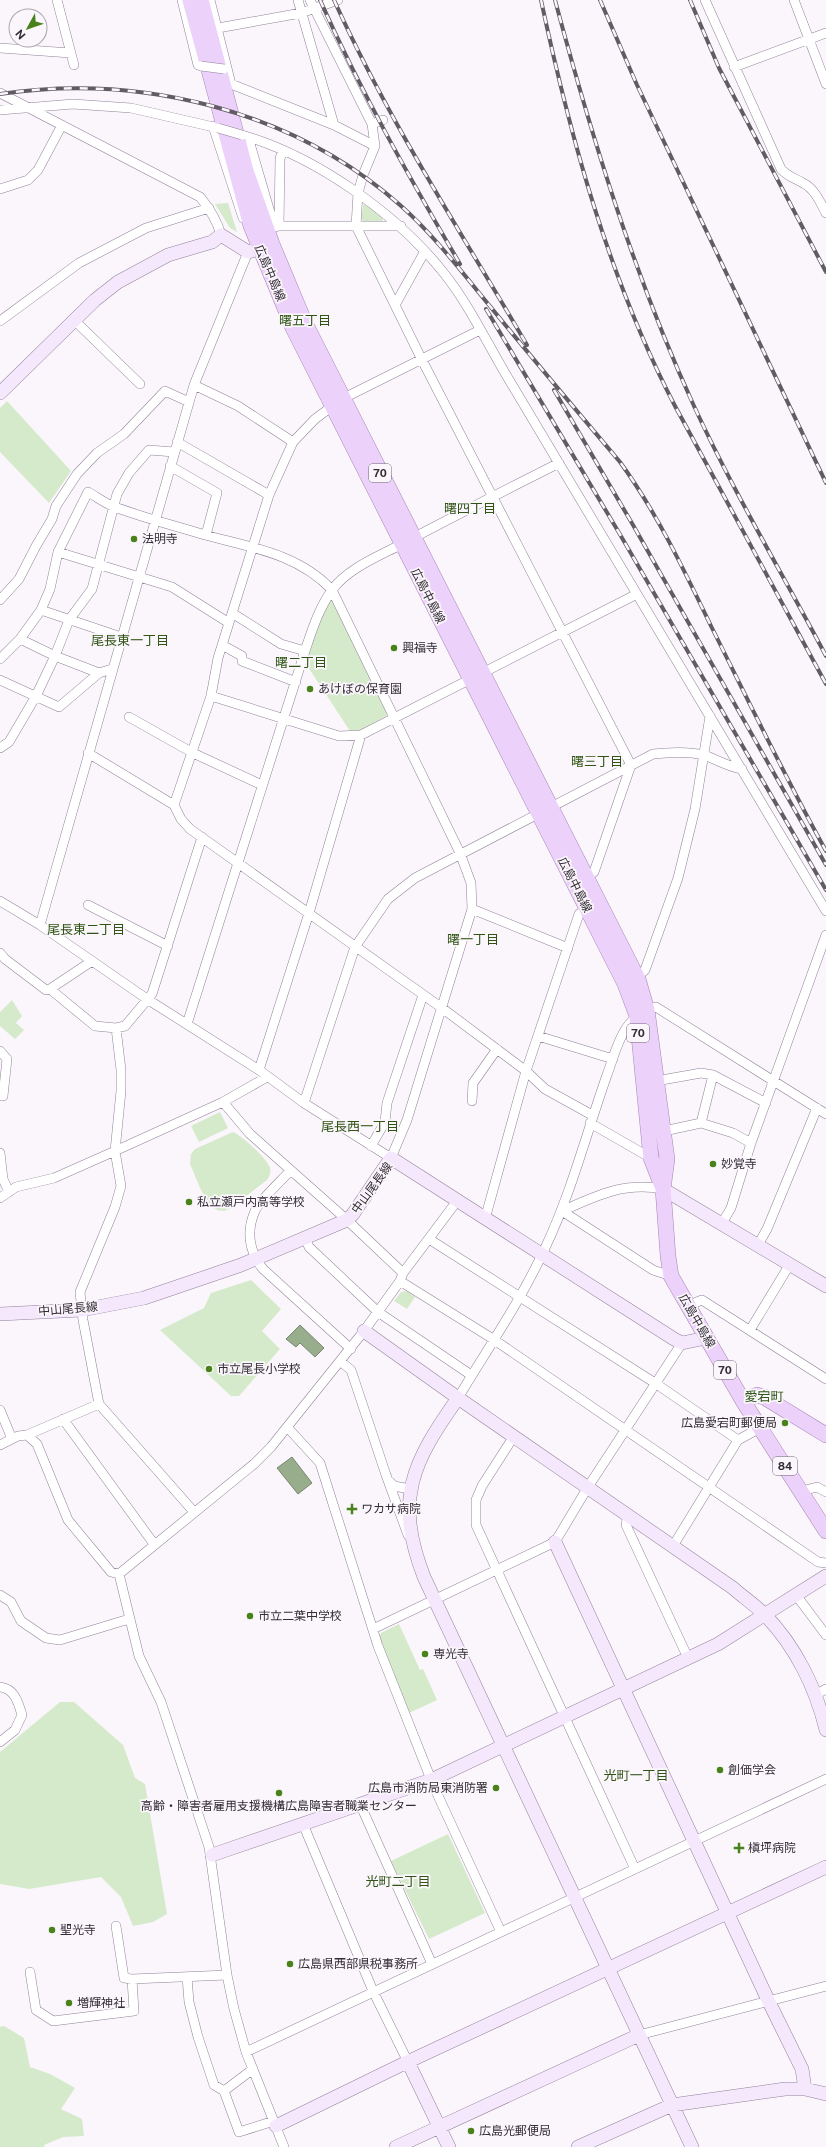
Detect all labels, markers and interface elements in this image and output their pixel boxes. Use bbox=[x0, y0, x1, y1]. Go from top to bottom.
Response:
north arrow bbox=[8, 8, 48, 48]
text: N bbox=[13, 27, 28, 42]
street label: 広島中島線 bbox=[252, 243, 288, 303]
district label: 曙五丁目 bbox=[279, 313, 331, 328]
road number: 70 bbox=[369, 464, 391, 482]
district label: 曙四丁目 bbox=[444, 501, 496, 516]
place label: 法明寺 bbox=[142, 532, 178, 546]
marker: 法明寺 bbox=[129, 534, 139, 544]
street label: 広島中島線 bbox=[408, 566, 448, 626]
district label: 尾長東一丁目 bbox=[91, 633, 169, 648]
place label: 興福寺 bbox=[402, 641, 438, 655]
marker: 興福寺 bbox=[389, 643, 399, 653]
district label: 曙二丁目 bbox=[275, 655, 327, 670]
place label: あけぼの保育園 bbox=[318, 682, 402, 696]
marker: あけぼの保育園 bbox=[305, 684, 315, 694]
district label: 曙三丁目 bbox=[571, 754, 623, 769]
street label: 広島中島線 bbox=[555, 855, 595, 915]
district label: 尾長東二丁目 bbox=[47, 922, 125, 937]
district label: 曙一丁目 bbox=[447, 932, 499, 947]
road number: 70 bbox=[627, 1024, 649, 1042]
district label: 尾長西一丁目 bbox=[321, 1119, 399, 1134]
place label: 妙覚寺 bbox=[721, 1157, 757, 1171]
marker: 妙覚寺 bbox=[708, 1159, 718, 1169]
street label: 中山尾長線 bbox=[349, 1160, 395, 1216]
place label: 私立瀬戸内高等学校 bbox=[197, 1195, 305, 1209]
marker: 私立瀬戸内高等学校 bbox=[184, 1197, 194, 1207]
street label: 広島中島線 bbox=[676, 1292, 718, 1350]
street label: 中山尾長線 bbox=[37, 1299, 99, 1319]
road number: 70 bbox=[714, 1361, 736, 1379]
place label: 市立尾長小学校 bbox=[217, 1362, 301, 1376]
marker: 市立尾長小学校 bbox=[204, 1364, 214, 1374]
district label: 愛宕町 bbox=[744, 1389, 784, 1404]
place label: 広島愛宕町郵便局 bbox=[681, 1416, 777, 1430]
marker: 広島愛宕町郵便局 bbox=[780, 1418, 790, 1428]
road number: 84 bbox=[773, 1457, 797, 1475]
place label: ワカサ病院 bbox=[361, 1502, 421, 1516]
marker: ワカサ病院 bbox=[346, 1503, 358, 1515]
place label: 市立二葉中学校 bbox=[258, 1609, 342, 1623]
marker: 市立二葉中学校 bbox=[245, 1611, 255, 1621]
place label: 専光寺 bbox=[433, 1647, 469, 1661]
marker: 専光寺 bbox=[420, 1649, 430, 1659]
place label: 創価学会 bbox=[728, 1763, 776, 1777]
marker: 創価学会 bbox=[715, 1765, 725, 1775]
district label: 光町一丁目 bbox=[603, 1768, 669, 1783]
place label: 広島市消防局東消防署 bbox=[368, 1781, 488, 1795]
marker: 広島市消防局東消防署 bbox=[491, 1783, 501, 1793]
marker: 高齢・障害者雇用支援機構広島障害者職業センター bbox=[274, 1788, 284, 1798]
place label: 高齢・障害者雇用支援機構広島障害者職業センター bbox=[141, 1799, 417, 1813]
place label: 槇坪病院 bbox=[748, 1841, 796, 1855]
marker: 槇坪病院 bbox=[733, 1842, 745, 1854]
district label: 光町二丁目 bbox=[365, 1874, 431, 1889]
place label: 聖光寺 bbox=[60, 1923, 96, 1937]
marker: 聖光寺 bbox=[47, 1925, 57, 1935]
place label: 広島県西部県税事務所 bbox=[298, 1957, 418, 1971]
marker: 広島県西部県税事務所 bbox=[285, 1959, 295, 1969]
place label: 増輝神社 bbox=[77, 1996, 125, 2010]
marker: 増輝神社 bbox=[64, 1998, 74, 2008]
place label: 広島光郵便局 bbox=[479, 2124, 551, 2138]
marker: 広島光郵便局 bbox=[466, 2126, 476, 2136]

